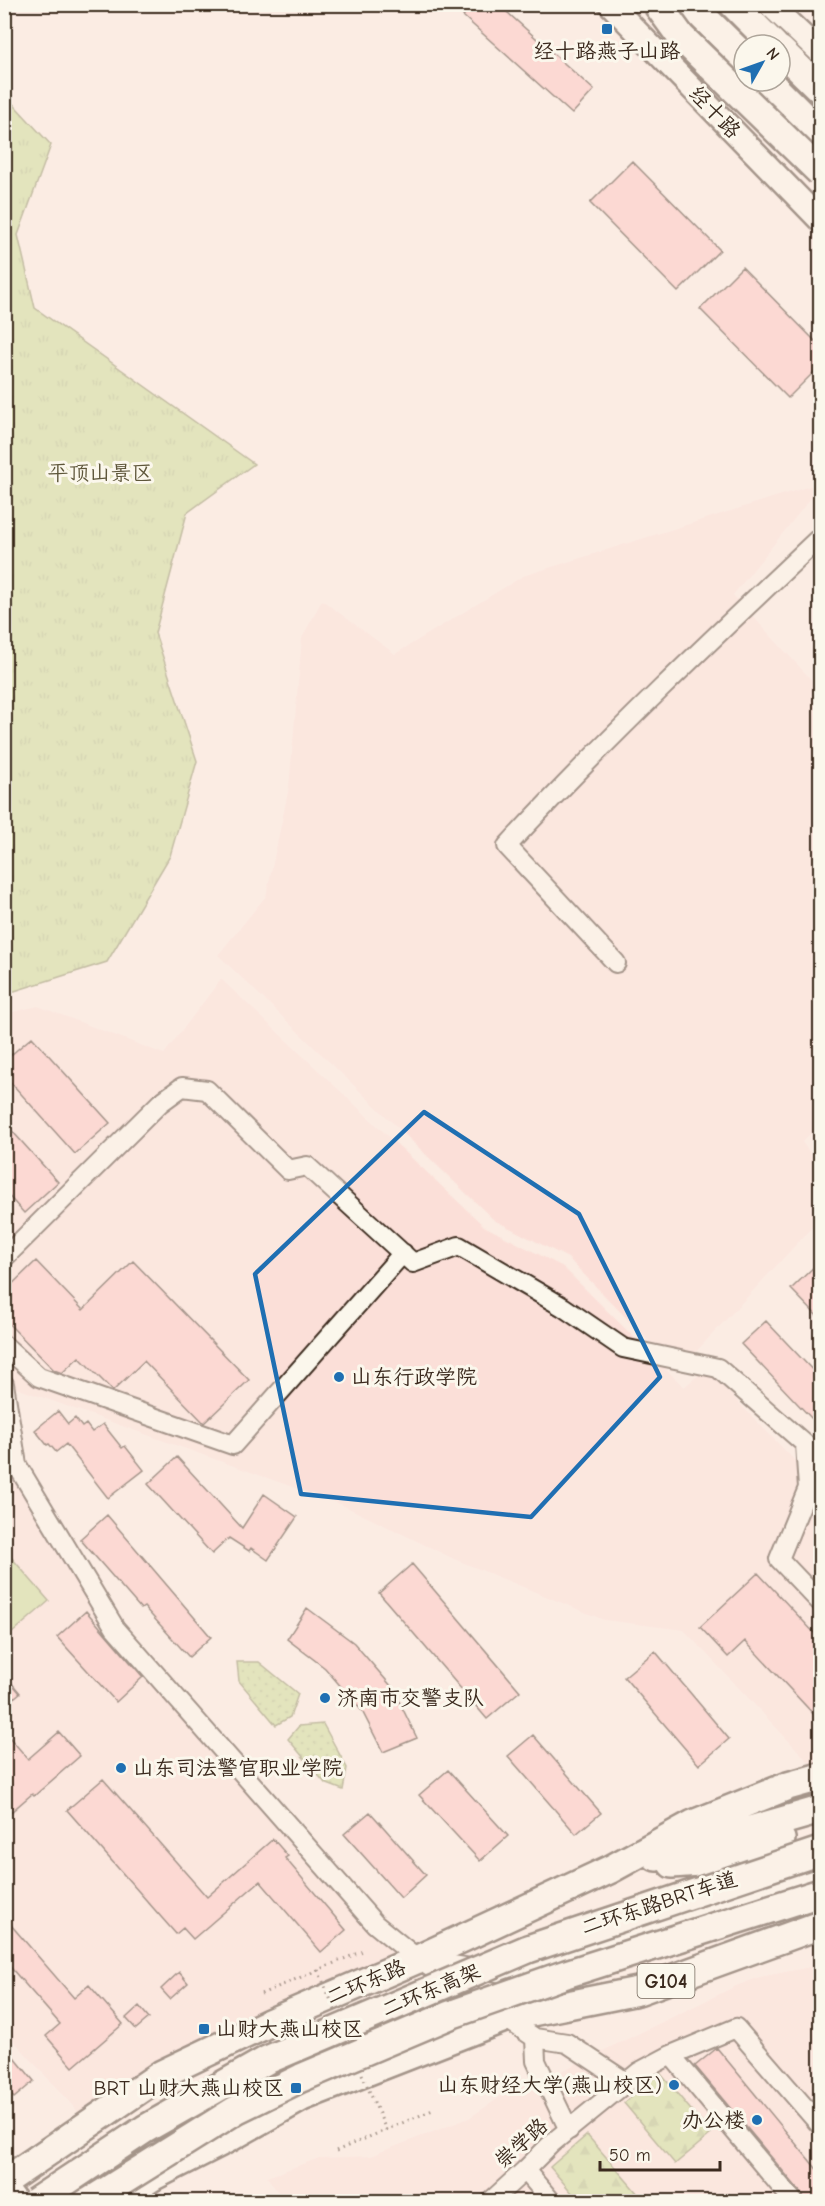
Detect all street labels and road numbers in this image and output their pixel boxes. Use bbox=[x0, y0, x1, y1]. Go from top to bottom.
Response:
street label: 经十路 bbox=[684, 81, 746, 143]
street label: 二环东路BRT车道 bbox=[578, 1866, 740, 1940]
street label: 二环东路 bbox=[323, 1955, 409, 2009]
street label: 二环东高架 bbox=[378, 1958, 484, 2022]
road number: G104 bbox=[638, 1964, 694, 1998]
street label: 崇学路 bbox=[490, 2113, 552, 2173]

